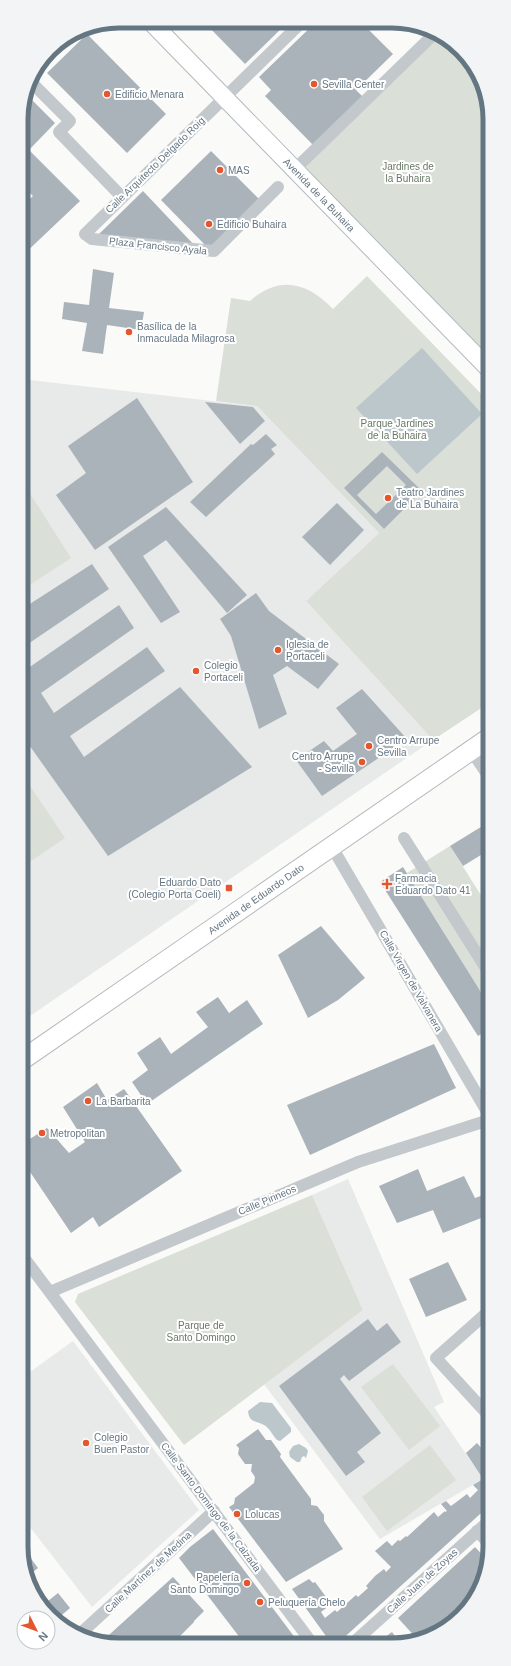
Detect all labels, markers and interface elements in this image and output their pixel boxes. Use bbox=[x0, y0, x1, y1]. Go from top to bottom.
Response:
marker: Sevilla Center bbox=[309, 79, 319, 89]
place label: Sevilla Center bbox=[322, 79, 385, 90]
marker: Edificio Menara bbox=[102, 89, 112, 99]
place label: Edificio Menara bbox=[115, 89, 184, 100]
street label: Calle Arquitecto Delgado Roig bbox=[103, 115, 207, 215]
street label: Avenida de la Buhaira bbox=[281, 156, 357, 234]
park label: Jardines de la Buhaira bbox=[382, 161, 434, 184]
marker: MAS bbox=[215, 165, 225, 175]
place label: MAS bbox=[228, 165, 250, 176]
marker: Edificio Buhaira bbox=[204, 219, 214, 229]
place label: Edificio Buhaira bbox=[217, 219, 287, 230]
street label: Plaza Francisco Ayala bbox=[109, 235, 208, 257]
place label: Basílica de la Inmaculada Milagrosa bbox=[137, 321, 235, 344]
marker: Basílica de la Inmaculada Milagrosa bbox=[124, 327, 134, 337]
park label: Parque Jardines de la Buhaira bbox=[361, 418, 433, 441]
place label: Teatro Jardines de La Buhaira bbox=[396, 487, 464, 510]
marker: Teatro Jardines de La Buhaira bbox=[383, 493, 393, 503]
place label: Iglesia de Portaceli bbox=[286, 639, 329, 662]
marker: Iglesia de Portaceli bbox=[273, 645, 283, 655]
place label: Colegio Portaceli bbox=[204, 660, 243, 683]
marker: Colegio Portaceli bbox=[191, 666, 201, 676]
place label: Centro Arrupe Sevilla bbox=[377, 735, 440, 758]
marker: Centro Arrupe Sevilla bbox=[364, 741, 374, 751]
place label: Centro Arrupe - Sevilla bbox=[292, 751, 354, 774]
marker: Centro Arrupe - Sevilla bbox=[357, 757, 367, 767]
street label: Avenida de Eduardo Dato bbox=[206, 861, 306, 936]
place label: Farmacia Eduardo Dato 41 bbox=[395, 873, 471, 896]
place label: Eduardo Dato (Colegio Porta Coeli) bbox=[128, 877, 221, 900]
marker: Farmacia Eduardo Dato 41 bbox=[382, 879, 392, 889]
marker: Eduardo Dato (Colegio Porta Coeli) bbox=[224, 883, 234, 893]
street label: Calle Virgen de Valvanera bbox=[377, 928, 445, 1034]
marker: La Barbarita bbox=[83, 1096, 93, 1106]
place label: La Barbarita bbox=[96, 1096, 151, 1107]
marker: Metropolitan bbox=[37, 1128, 47, 1138]
place label: Metropolitan bbox=[50, 1128, 105, 1139]
street label: Calle Pirineos bbox=[236, 1183, 298, 1217]
park label: Parque de Santo Domingo bbox=[167, 1320, 236, 1343]
place label: Colegio Buen Pastor bbox=[94, 1432, 150, 1455]
marker: Colegio Buen Pastor bbox=[81, 1438, 91, 1448]
street label: Calle Santo Domingo de la Calzada bbox=[159, 1440, 263, 1574]
marker: Lolucas bbox=[232, 1509, 242, 1519]
place label: Lolucas bbox=[245, 1509, 279, 1520]
street label: Calle Martínez de Medina bbox=[103, 1529, 194, 1615]
street label: Calle Juan de Zoyas bbox=[384, 1546, 460, 1616]
place label: Papelería Santo Domingo bbox=[170, 1572, 239, 1595]
marker: Papelería Santo Domingo bbox=[242, 1578, 252, 1588]
marker: Peluquería Chelo bbox=[255, 1597, 265, 1607]
place label: Peluquería Chelo bbox=[268, 1597, 346, 1608]
north arrow bbox=[16, 1610, 56, 1650]
text: N bbox=[36, 1630, 51, 1644]

